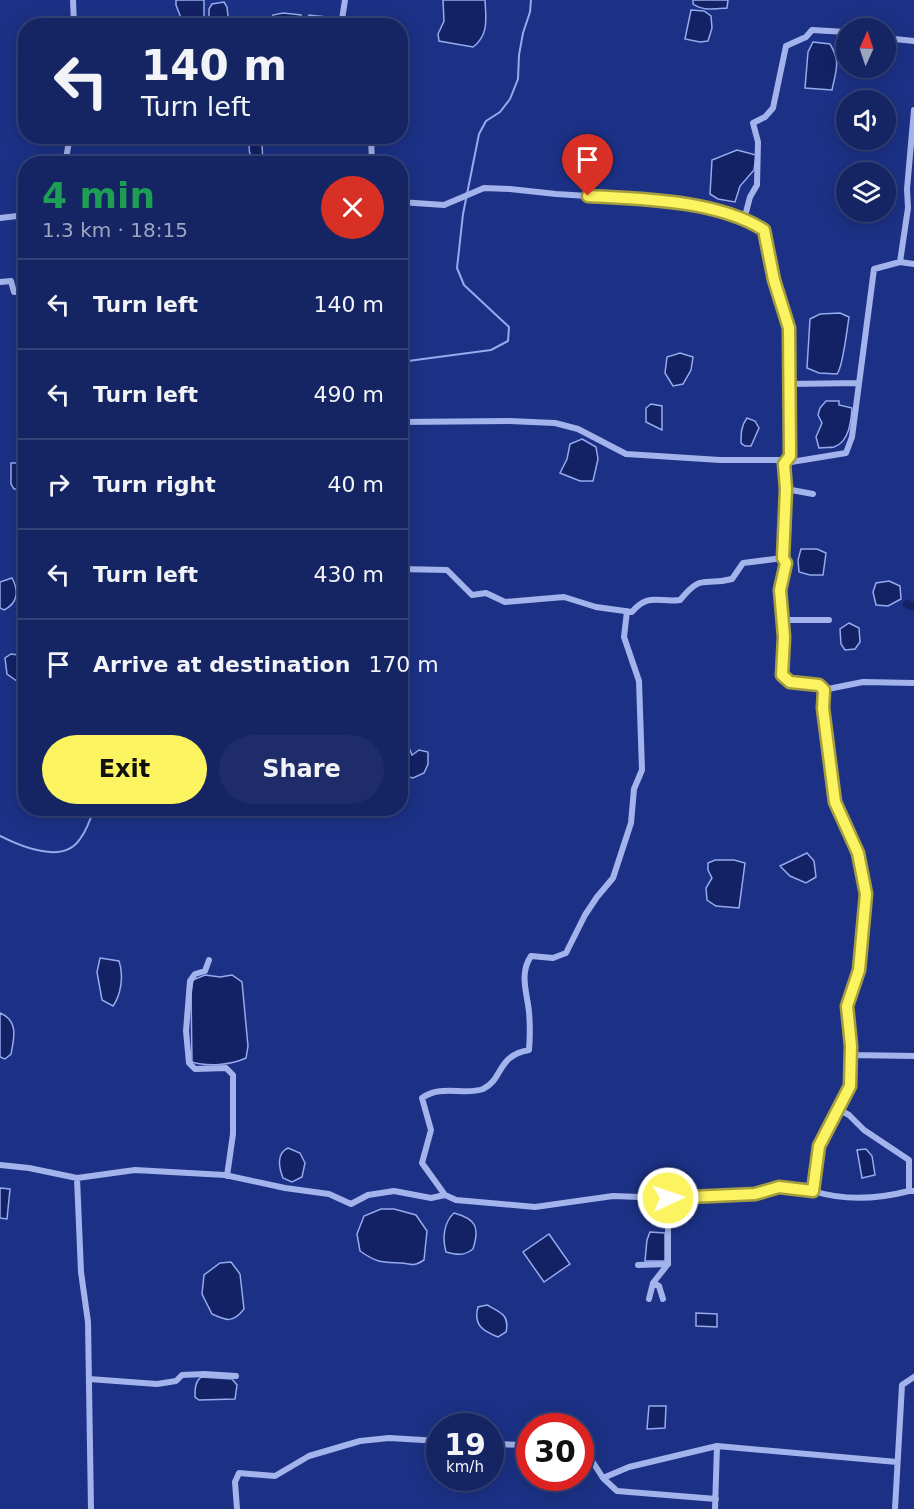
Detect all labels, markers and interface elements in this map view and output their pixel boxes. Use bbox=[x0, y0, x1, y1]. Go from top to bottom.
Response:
north arrow bbox=[836, 18, 896, 78]
map controls bbox=[836, 18, 896, 222]
text: 140 m bbox=[141, 41, 287, 90]
icon: left bbox=[42, 42, 120, 120]
button: sound bbox=[836, 90, 896, 150]
text: Turn left bbox=[141, 91, 251, 122]
pin bbox=[562, 134, 613, 196]
icon: arrive bbox=[571, 143, 604, 176]
button: layers bbox=[836, 162, 896, 222]
text: 4 min bbox=[42, 175, 155, 216]
button: close bbox=[321, 176, 384, 239]
text: 1.3 km · 18:15 bbox=[42, 218, 188, 242]
icon: left bbox=[42, 288, 75, 321]
text: Turn left bbox=[93, 292, 198, 317]
text: 140 m bbox=[314, 292, 384, 317]
icon: left bbox=[42, 378, 75, 411]
text: Turn left bbox=[93, 382, 198, 407]
text: 490 m bbox=[314, 382, 384, 407]
icon: right bbox=[42, 468, 75, 501]
text: Turn right bbox=[93, 472, 216, 497]
text: 40 m bbox=[328, 472, 384, 497]
icon: left bbox=[42, 558, 75, 591]
text: Turn left bbox=[93, 562, 198, 587]
text: 430 m bbox=[314, 562, 384, 587]
icon: arrive bbox=[42, 648, 75, 681]
text: Arrive at destination bbox=[93, 652, 350, 677]
text: 170 m bbox=[368, 652, 439, 677]
button: Exit bbox=[42, 735, 207, 804]
button: Share bbox=[219, 735, 384, 804]
position arrow bbox=[636, 1166, 700, 1230]
speed limit sign: 30 bbox=[516, 1413, 594, 1491]
text: 19 bbox=[444, 1427, 486, 1462]
text: km/h bbox=[446, 1458, 484, 1476]

